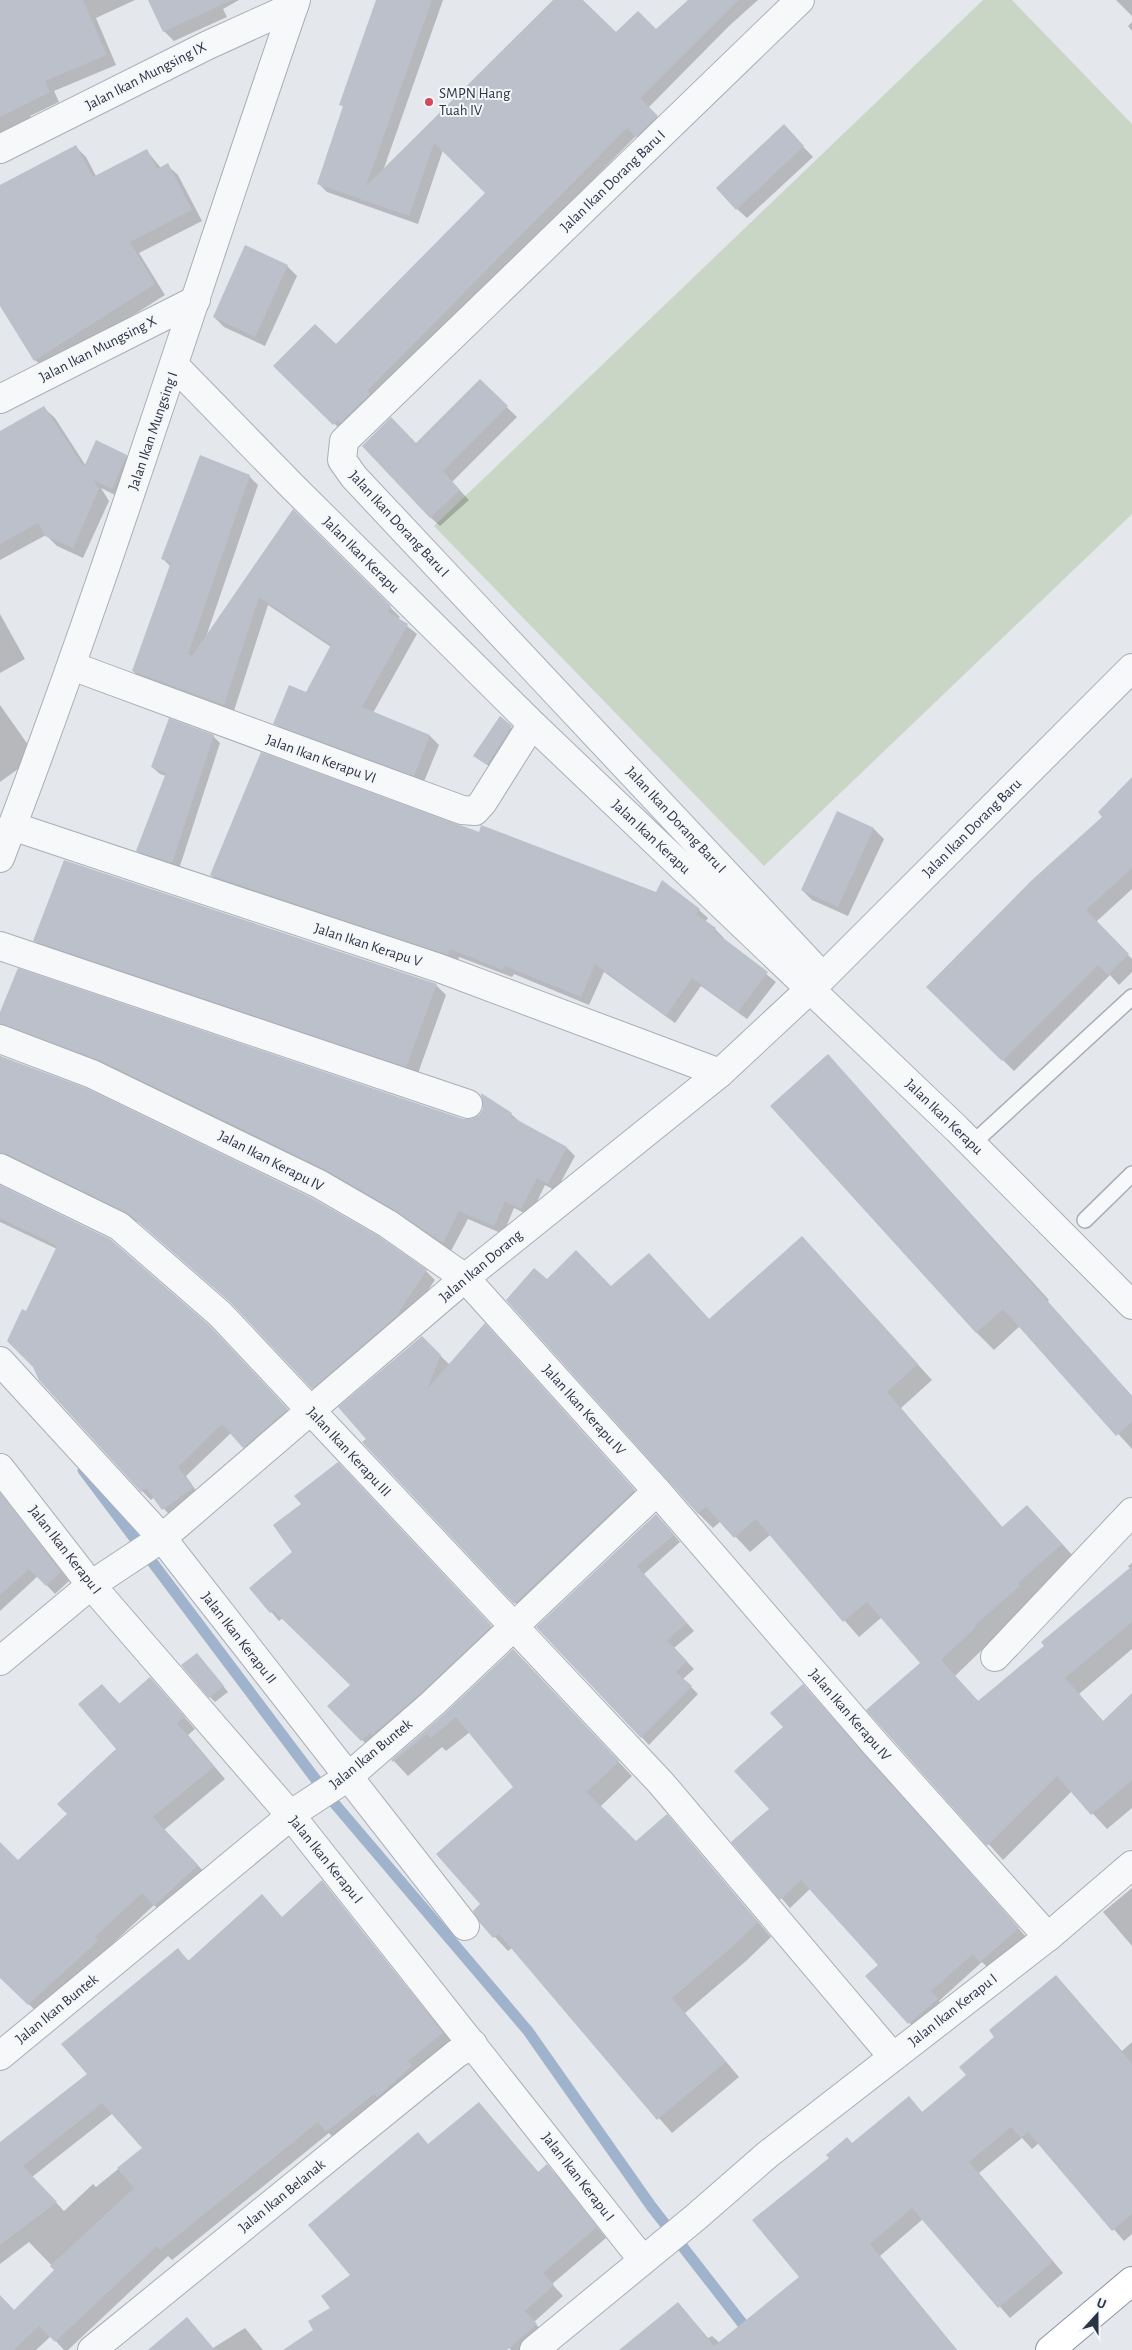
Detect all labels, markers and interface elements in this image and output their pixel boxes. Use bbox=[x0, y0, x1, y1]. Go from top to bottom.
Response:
street label: Jalan Ikan Mungsing IX bbox=[83, 39, 209, 113]
place label: SMPN Hang Tuah IV bbox=[439, 86, 511, 118]
marker: SMPN Hang Tuah IV bbox=[423, 96, 435, 108]
street label: Jalan Ikan Dorang Baru I bbox=[558, 127, 668, 235]
street label: Jalan Ikan Mungsing X bbox=[37, 313, 159, 385]
street label: Jalan Ikan Mungsing I bbox=[126, 370, 180, 492]
street label: Jalan Ikan Dorang Baru I bbox=[346, 468, 452, 580]
street label: Jalan Ikan Kerapu bbox=[320, 514, 402, 596]
street label: Jalan Ikan Kerapu VI bbox=[264, 732, 378, 786]
street label: Jalan Ikan Dorang Baru I bbox=[623, 764, 729, 876]
street label: Jalan Ikan Dorang Baru bbox=[920, 776, 1024, 880]
street label: Jalan Ikan Kerapu bbox=[609, 797, 693, 877]
street label: Jalan Ikan Kerapu V bbox=[312, 921, 424, 970]
street label: Jalan Ikan Kerapu bbox=[902, 1076, 986, 1158]
street label: Jalan Ikan Kerapu IV bbox=[216, 1128, 327, 1194]
street label: Jalan Ikan Dorang bbox=[437, 1227, 526, 1305]
street label: Jalan Ikan Kerapu IV bbox=[540, 1362, 629, 1458]
street label: Jalan Ikan Kerapu III bbox=[304, 1405, 394, 1499]
street label: Jalan Ikan Kerapu I bbox=[26, 1503, 104, 1597]
street label: Jalan Ikan Kerapu II bbox=[199, 1589, 279, 1687]
street label: Jalan Ikan Kerapu IV bbox=[806, 1666, 894, 1764]
street label: Jalan Ikan Buntek bbox=[327, 1716, 415, 1792]
street label: Jalan Ikan Kerapu I bbox=[286, 1813, 366, 1907]
street label: Jalan Ikan Buntek bbox=[13, 1971, 101, 2047]
street label: Jalan Ikan Kerapu I bbox=[906, 1971, 1000, 2049]
street label: Jalan Ikan Kerapu I bbox=[539, 2130, 617, 2224]
street label: Jalan Ikan Belanak bbox=[236, 2157, 328, 2235]
north arrow bbox=[1072, 2290, 1122, 2340]
text: U bbox=[1095, 2296, 1108, 2312]

